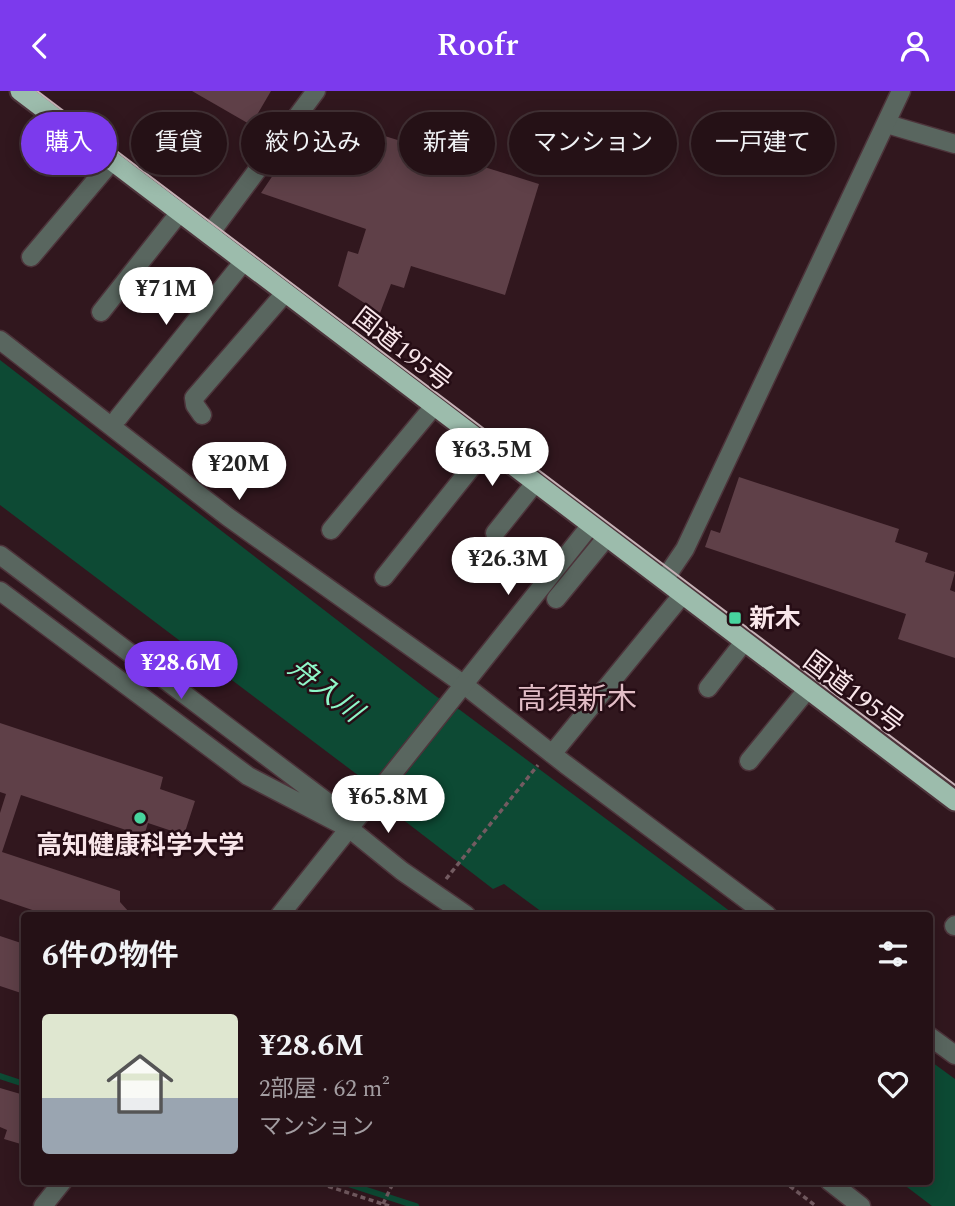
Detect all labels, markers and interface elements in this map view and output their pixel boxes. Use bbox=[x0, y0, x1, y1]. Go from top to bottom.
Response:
text: Roofr bbox=[437, 21, 518, 70]
icon: back bbox=[21, 27, 59, 65]
icon: person bbox=[896, 27, 934, 65]
chip: 購入 bbox=[21, 112, 117, 175]
chip: 賃貸 bbox=[131, 112, 227, 175]
chip: 絞り込み bbox=[241, 112, 385, 175]
chip: 新着 bbox=[399, 112, 495, 175]
chip: マンション bbox=[509, 112, 677, 175]
chip: 一戸建て bbox=[691, 112, 835, 175]
pin: ¥71M bbox=[125, 267, 207, 327]
text: ¥71M bbox=[135, 272, 197, 307]
street label: 国道195号 bbox=[344, 298, 461, 402]
pin: ¥63.5M bbox=[435, 429, 549, 488]
text: ¥63.5M bbox=[452, 433, 532, 468]
pin: ¥20M bbox=[198, 443, 280, 502]
text: ¥20M bbox=[208, 447, 270, 482]
pin: ¥26.3M bbox=[451, 538, 565, 597]
text: ¥26.3M bbox=[468, 542, 548, 577]
place label: 新木 bbox=[749, 599, 801, 639]
marker: 新木 bbox=[727, 610, 743, 626]
pin: ¥28.6M bbox=[124, 641, 238, 701]
street label: 国道195号 bbox=[795, 642, 912, 744]
text: ¥28.6M bbox=[141, 646, 221, 681]
water label: 舟入川 bbox=[279, 647, 374, 735]
district label: 高須新木 bbox=[517, 677, 637, 723]
pin: ¥65.8M bbox=[331, 775, 445, 835]
text: ¥65.8M bbox=[348, 780, 428, 815]
marker: 高知健康科学大学 bbox=[132, 810, 148, 826]
place label: 高知健康科学大学 bbox=[36, 826, 244, 866]
text: 6件の物件 bbox=[42, 933, 179, 979]
icon: filters bbox=[874, 935, 912, 973]
text: ¥28.6M bbox=[259, 1023, 364, 1069]
icon: home bbox=[98, 1042, 182, 1126]
icon: heart bbox=[874, 1065, 912, 1103]
text: 2部屋 · 62 m² bbox=[259, 1072, 390, 1107]
text: マンション bbox=[259, 1110, 374, 1145]

